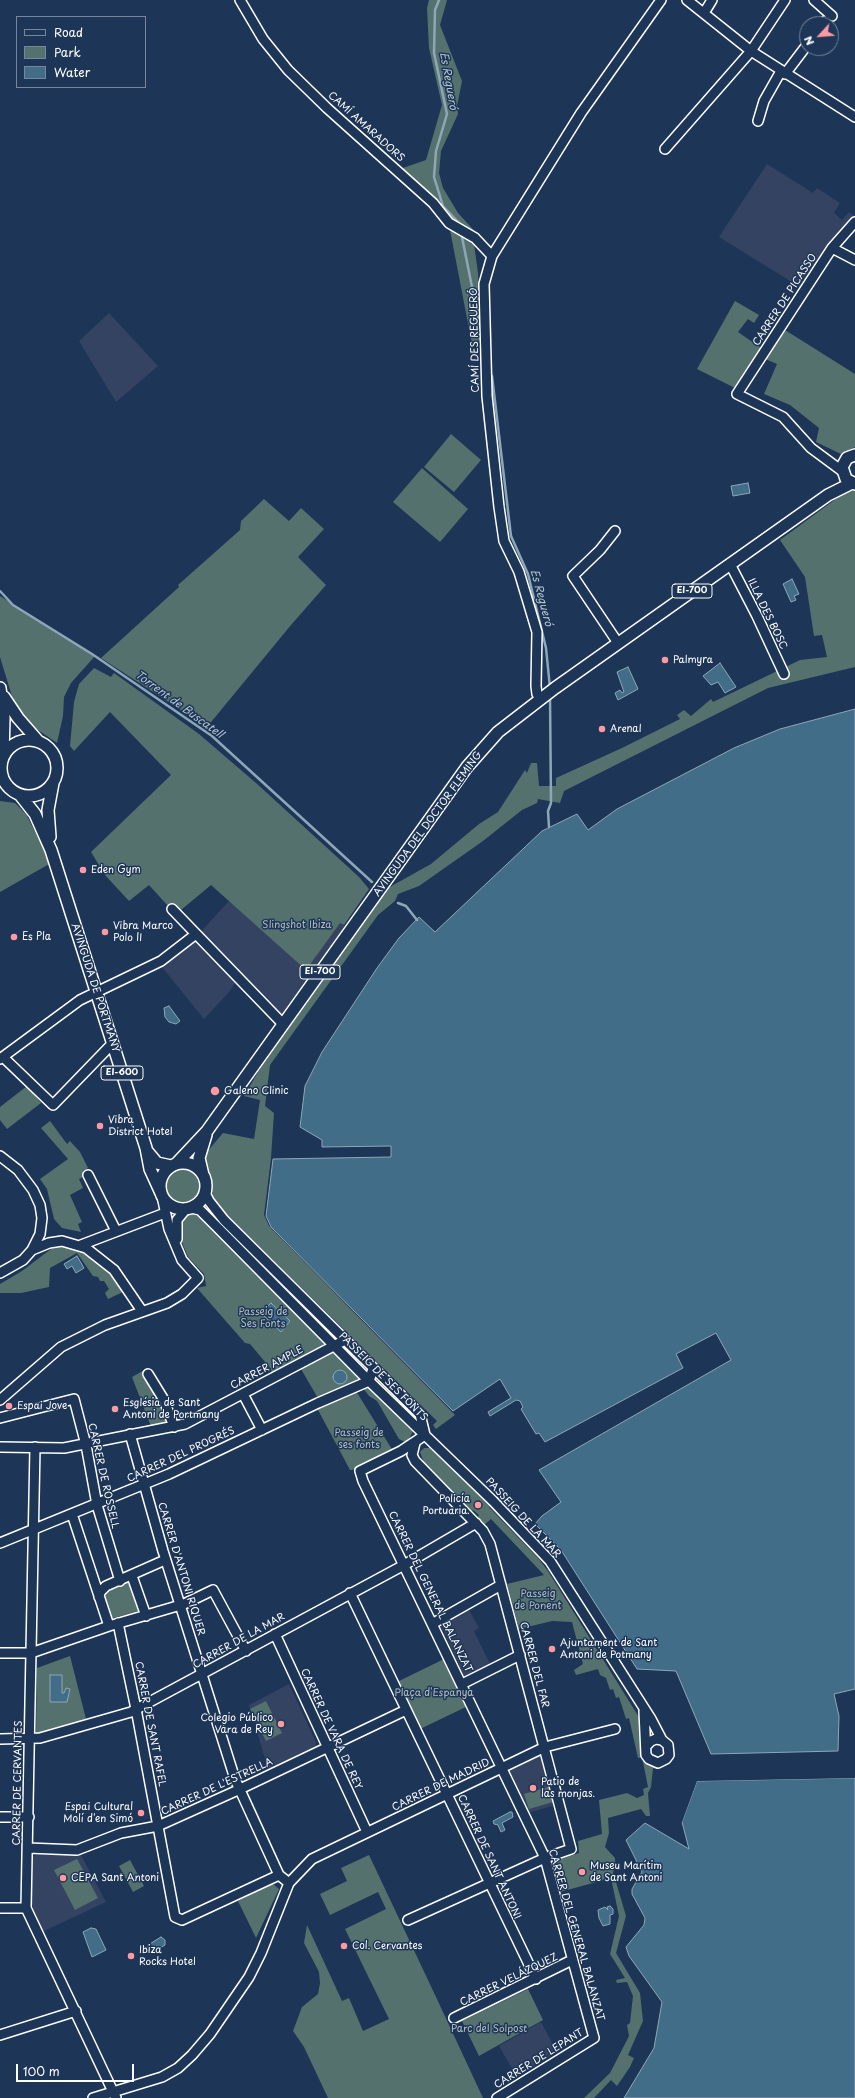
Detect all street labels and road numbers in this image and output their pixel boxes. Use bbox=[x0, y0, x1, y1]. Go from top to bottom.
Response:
street label: CAMÍ AMARADORS bbox=[325, 90, 407, 164]
street label: CARRER DE PICASSO bbox=[751, 252, 819, 348]
street label: CAMÍ DES REGUERÓ bbox=[468, 287, 482, 393]
street label: ILLA DES BOSC bbox=[745, 577, 789, 651]
road number: EI-700 bbox=[672, 584, 712, 598]
street label: AVINGUDA DEL DOCTOR FLEMING bbox=[371, 749, 485, 899]
street label: AVINGUDA DE PORTMANY bbox=[68, 922, 122, 1054]
road number: EI-700 bbox=[300, 965, 340, 979]
road number: EI-600 bbox=[101, 1066, 143, 1080]
street label: PASSEIG DE SES FONTS bbox=[336, 1330, 430, 1424]
street label: CARRER AMPLE bbox=[229, 1344, 305, 1392]
street label: CARRER DE ROSSELL bbox=[85, 1422, 121, 1530]
street label: CARRER DEL PROGRÉS bbox=[125, 1425, 237, 1485]
street label: PASSEIG DE LA MAR bbox=[483, 1476, 563, 1560]
street label: CARRER D'ANTONI RIQUER bbox=[155, 1501, 207, 1637]
street label: CARRER DEL GENERAL BALANZAT bbox=[386, 1509, 474, 1675]
street label: CARRER DE LA MAR bbox=[191, 1611, 287, 1671]
street label: CARRER DEL FAR bbox=[517, 1621, 551, 1709]
street label: CARRER DE SANT RAFEL bbox=[132, 1661, 168, 1787]
street label: CARRER DE VARA DE REY bbox=[298, 1667, 364, 1791]
street label: CARRER DE CERVANTES bbox=[11, 1720, 25, 1846]
street label: CARRER DE L'ESTRELLA bbox=[159, 1756, 275, 1818]
street label: CARRER DE MADRID bbox=[390, 1756, 492, 1814]
street label: CARRER DE SANT ANTONI bbox=[455, 1793, 523, 1921]
street label: CARRER DEL GENERAL BALANZAT bbox=[546, 1848, 606, 2022]
street label: CARRER VELÁZQUEZ bbox=[458, 1951, 560, 2009]
street label: CARRER DE LEPANT bbox=[492, 2027, 586, 2091]

